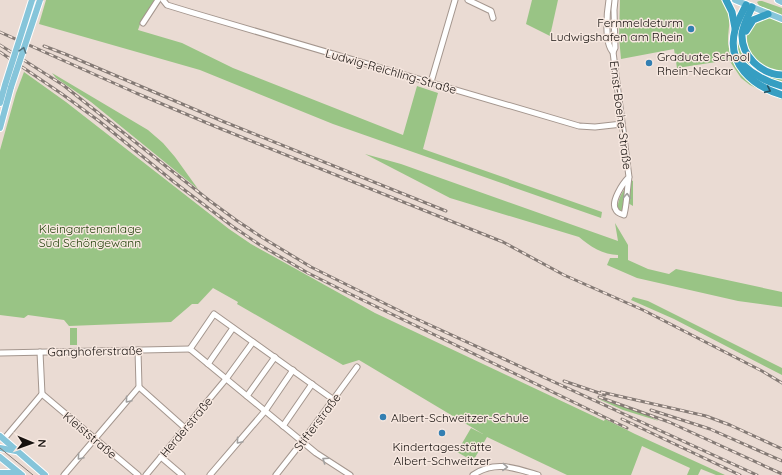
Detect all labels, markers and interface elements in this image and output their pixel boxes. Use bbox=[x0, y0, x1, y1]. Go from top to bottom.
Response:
place label: Fernmeldeturm Ludwigshafen am Rhein bbox=[550, 15, 683, 44]
marker: Fernmeldeturm Ludwigshafen am Rhein bbox=[686, 24, 696, 34]
street label: Ludwig-Reichling-Straße bbox=[324, 45, 458, 97]
one-way arrow bbox=[18, 47, 27, 54]
place label: Graduate School Rhein-Neckar bbox=[657, 49, 750, 78]
marker: Graduate School Rhein-Neckar bbox=[644, 58, 654, 68]
street label: Ernst-Boehe-Straße bbox=[607, 60, 635, 170]
one-way arrow bbox=[763, 85, 771, 93]
one-way arrow bbox=[623, 192, 631, 198]
park label: Kleingartenanlage Süd Schöngewann bbox=[39, 221, 141, 250]
street label: Ganghoferstraße bbox=[47, 343, 143, 359]
street label: Stifterstraße bbox=[290, 390, 344, 454]
street label: Herderstraße bbox=[156, 394, 216, 460]
one-way arrow bbox=[126, 395, 133, 402]
street label: Kleiststraße bbox=[60, 408, 120, 462]
place label: Albert-Schweitzer-Schule bbox=[391, 410, 529, 425]
marker: Albert-Schweitzer-Schule bbox=[378, 412, 388, 422]
north arrow bbox=[12, 423, 52, 463]
marker: Kindertagesstätte Albert-Schweitzer bbox=[437, 428, 447, 438]
one-way arrow bbox=[237, 436, 244, 443]
text: N bbox=[35, 439, 49, 448]
place label: Kindertagesstätte Albert-Schweitzer bbox=[392, 439, 492, 468]
one-way arrow bbox=[77, 452, 84, 460]
one-way arrow bbox=[323, 457, 330, 464]
one-way arrow bbox=[502, 463, 508, 471]

